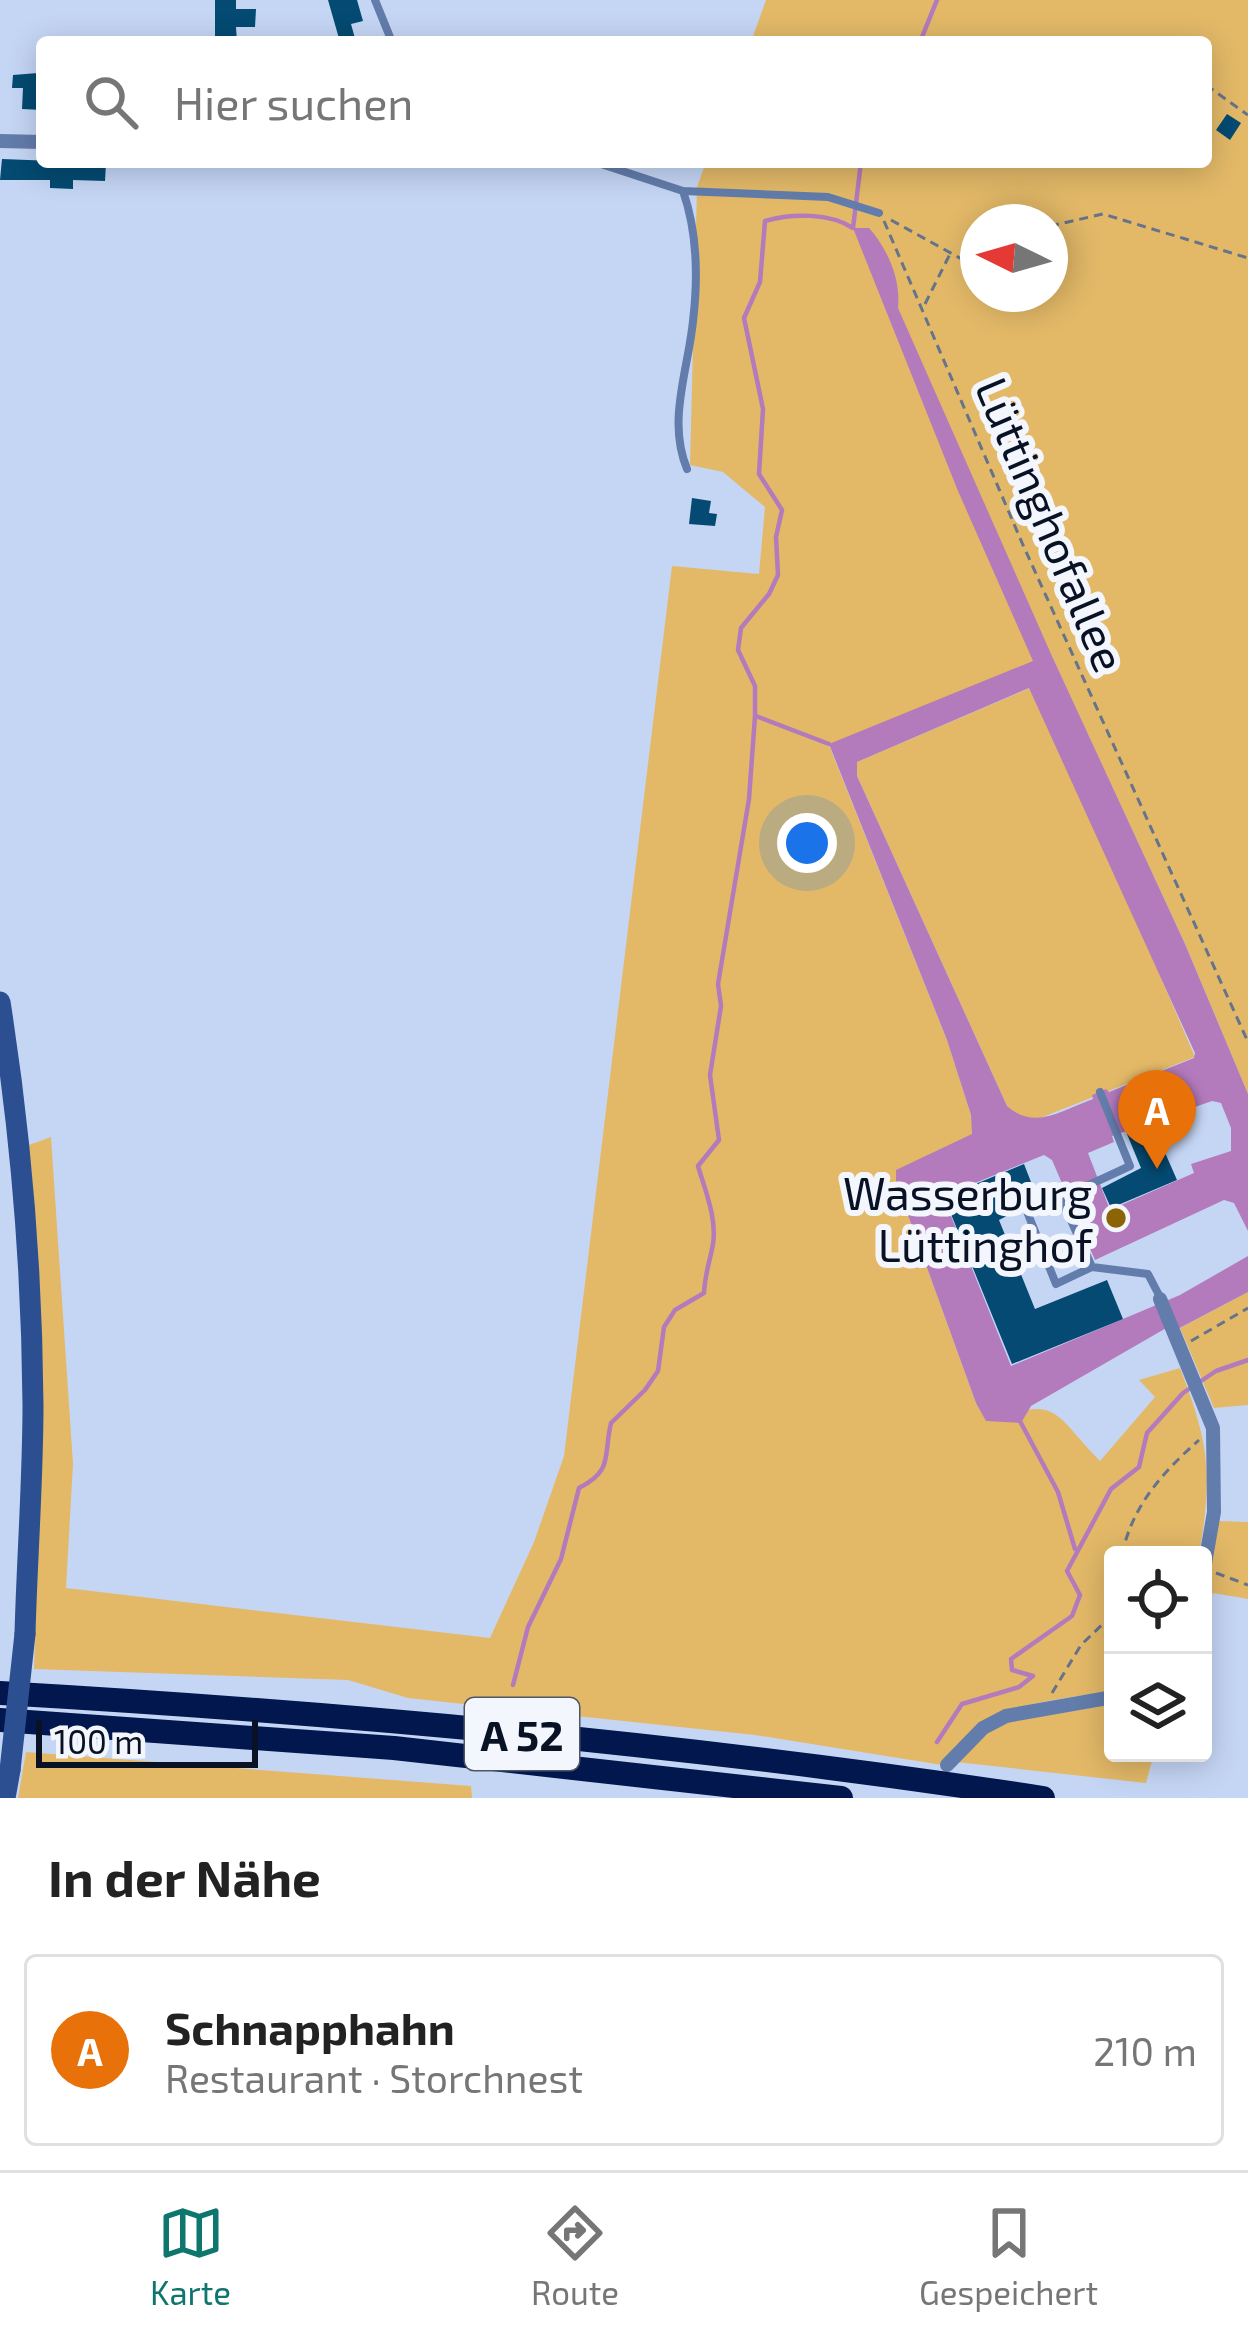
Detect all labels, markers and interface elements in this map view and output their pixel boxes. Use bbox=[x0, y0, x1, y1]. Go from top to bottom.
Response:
search box bbox=[36, 36, 1212, 168]
icon: search bbox=[78, 69, 144, 135]
text: Hier suchen bbox=[174, 75, 414, 129]
north arrow bbox=[960, 204, 1068, 312]
street label: Lüttinghofallee bbox=[966, 369, 1138, 679]
your location bbox=[777, 813, 837, 873]
pin: A bbox=[1118, 1070, 1196, 1169]
place label: Wasserburg Lüttinghof bbox=[843, 1165, 1093, 1271]
marker: Wasserburg Lüttinghof bbox=[1103, 1205, 1129, 1231]
map controls bbox=[1104, 1546, 1212, 1762]
button: locate bbox=[1104, 1546, 1212, 1654]
button: layers bbox=[1104, 1654, 1212, 1762]
road number: A 52 bbox=[465, 1698, 579, 1770]
scale bar bbox=[36, 1714, 258, 1767]
text: 100 m bbox=[54, 1721, 143, 1761]
text: In der Nähe bbox=[48, 1846, 321, 1907]
text: Schnapphahn bbox=[165, 2000, 455, 2054]
text: A bbox=[77, 2027, 103, 2074]
text: 210 m bbox=[1093, 2027, 1197, 2074]
text: Restaurant · Storchnest bbox=[165, 2054, 583, 2101]
tab: Karte bbox=[150, 2200, 231, 2312]
tab: Route bbox=[531, 2200, 619, 2312]
tab: Gespeichert bbox=[919, 2200, 1098, 2312]

